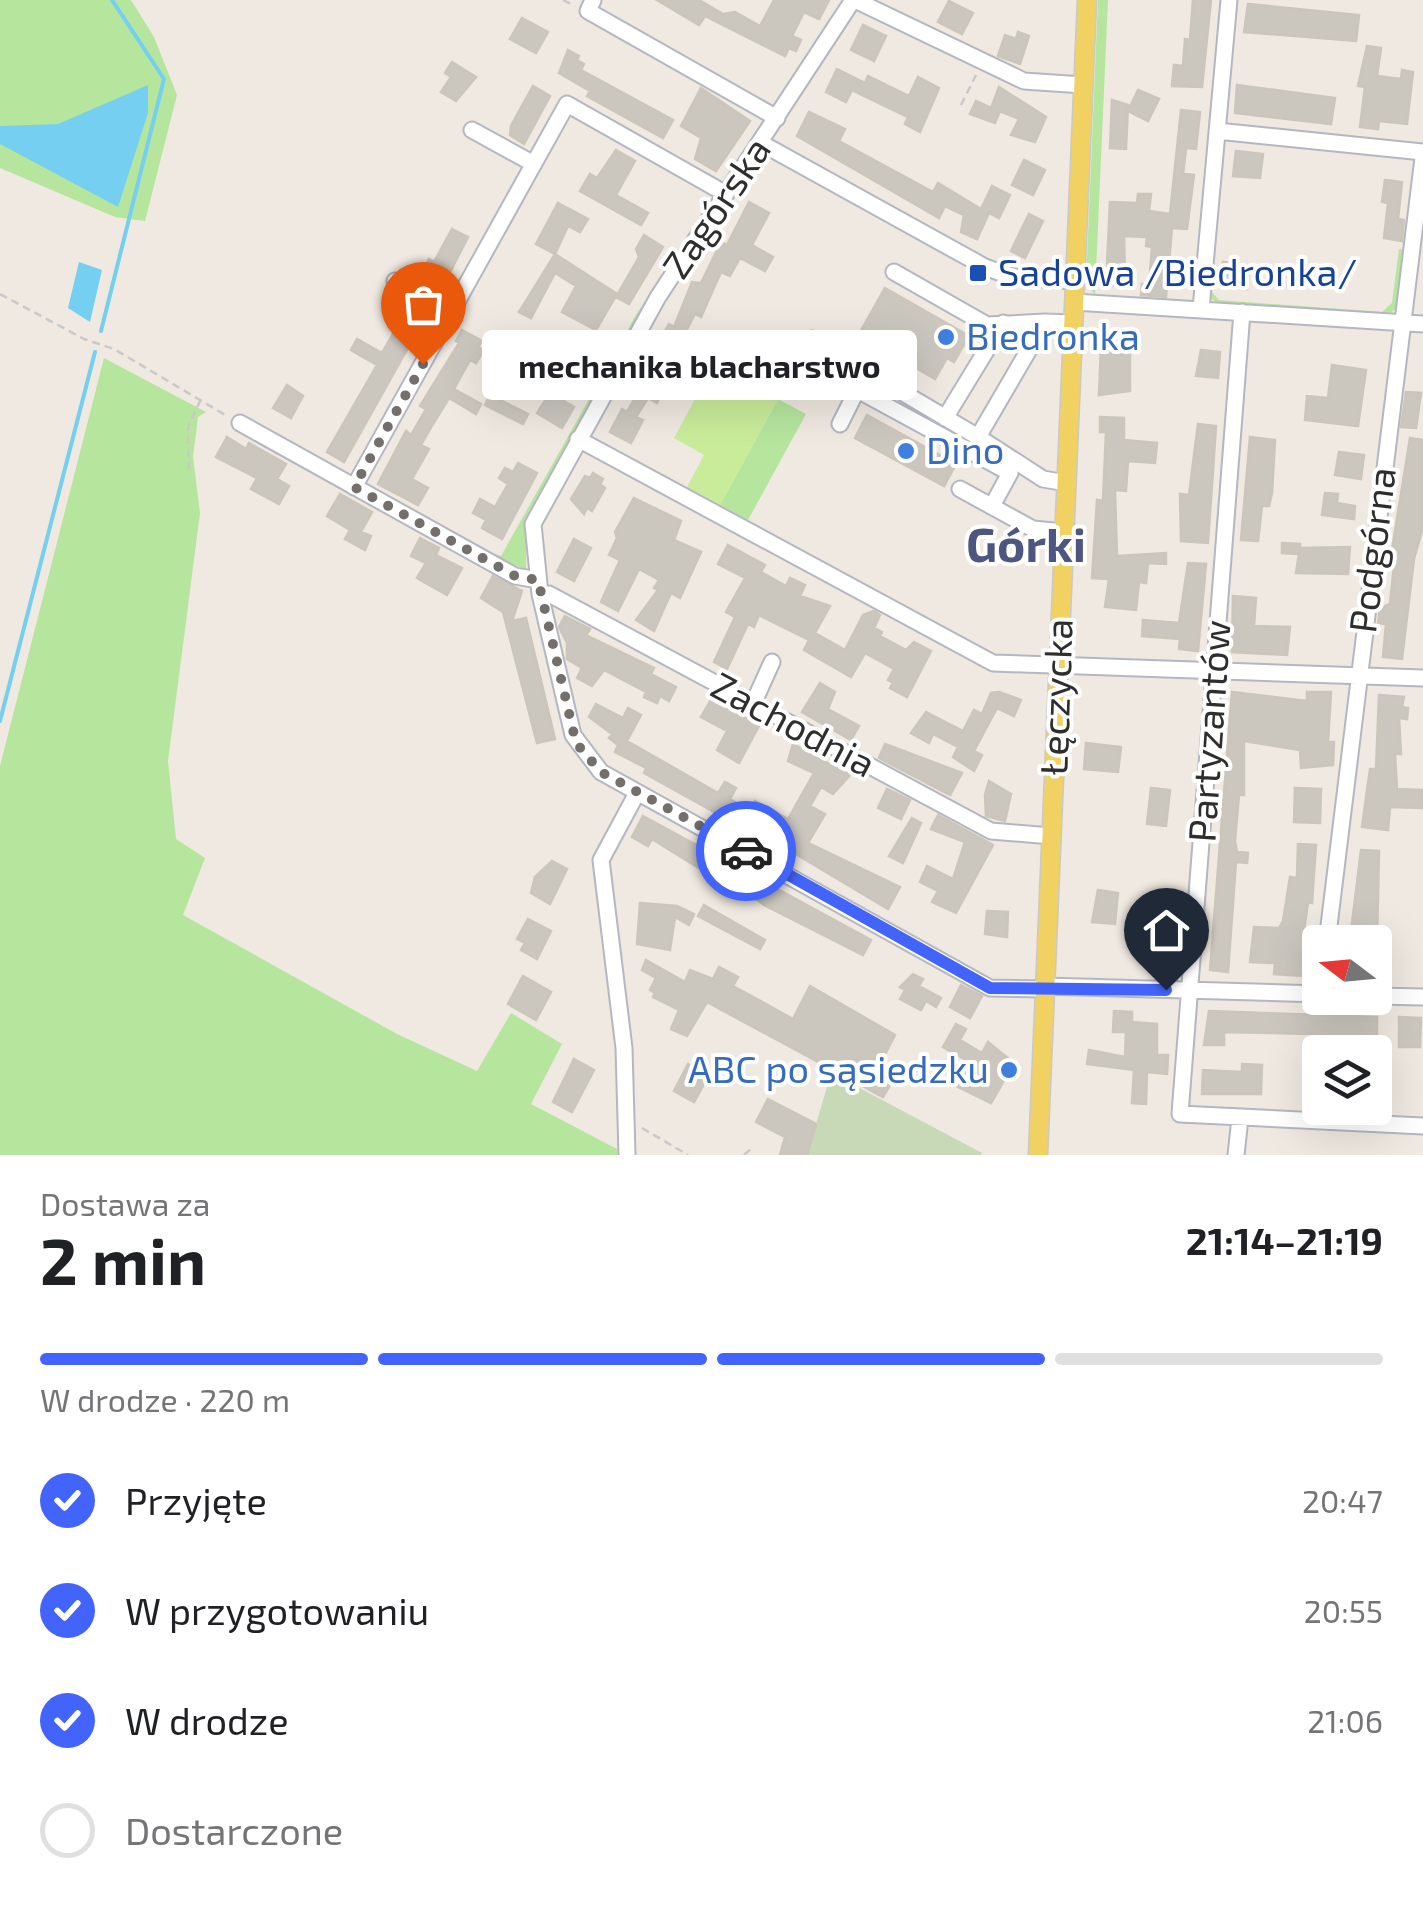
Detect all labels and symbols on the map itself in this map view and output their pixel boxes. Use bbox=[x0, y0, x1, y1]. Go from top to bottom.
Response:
street label: Zagórska bbox=[652, 128, 779, 286]
place label: Sadowa /Biedronka/ bbox=[998, 248, 1357, 294]
pin bbox=[381, 262, 466, 365]
marker: Sadowa /Biedronka/ bbox=[967, 262, 989, 284]
place label: Biedronka bbox=[966, 312, 1140, 358]
marker: Biedronka bbox=[935, 326, 957, 348]
callout: mechanika blacharstwo bbox=[483, 329, 918, 399]
place label: Dino bbox=[926, 426, 1004, 472]
marker: Dino bbox=[895, 440, 917, 462]
street label: Podgórna bbox=[1338, 464, 1404, 635]
district label: Górki bbox=[966, 514, 1086, 572]
street label: Łęczycka bbox=[1029, 618, 1081, 776]
street label: Partyzantów bbox=[1177, 618, 1239, 843]
street label: Zachodnia bbox=[704, 661, 884, 786]
courier bbox=[696, 801, 796, 901]
pin bbox=[1124, 888, 1209, 991]
north arrow bbox=[1302, 925, 1392, 1015]
place label: ABC po sąsiedzku bbox=[688, 1045, 989, 1091]
marker: ABC po sąsiedzku bbox=[998, 1059, 1020, 1081]

